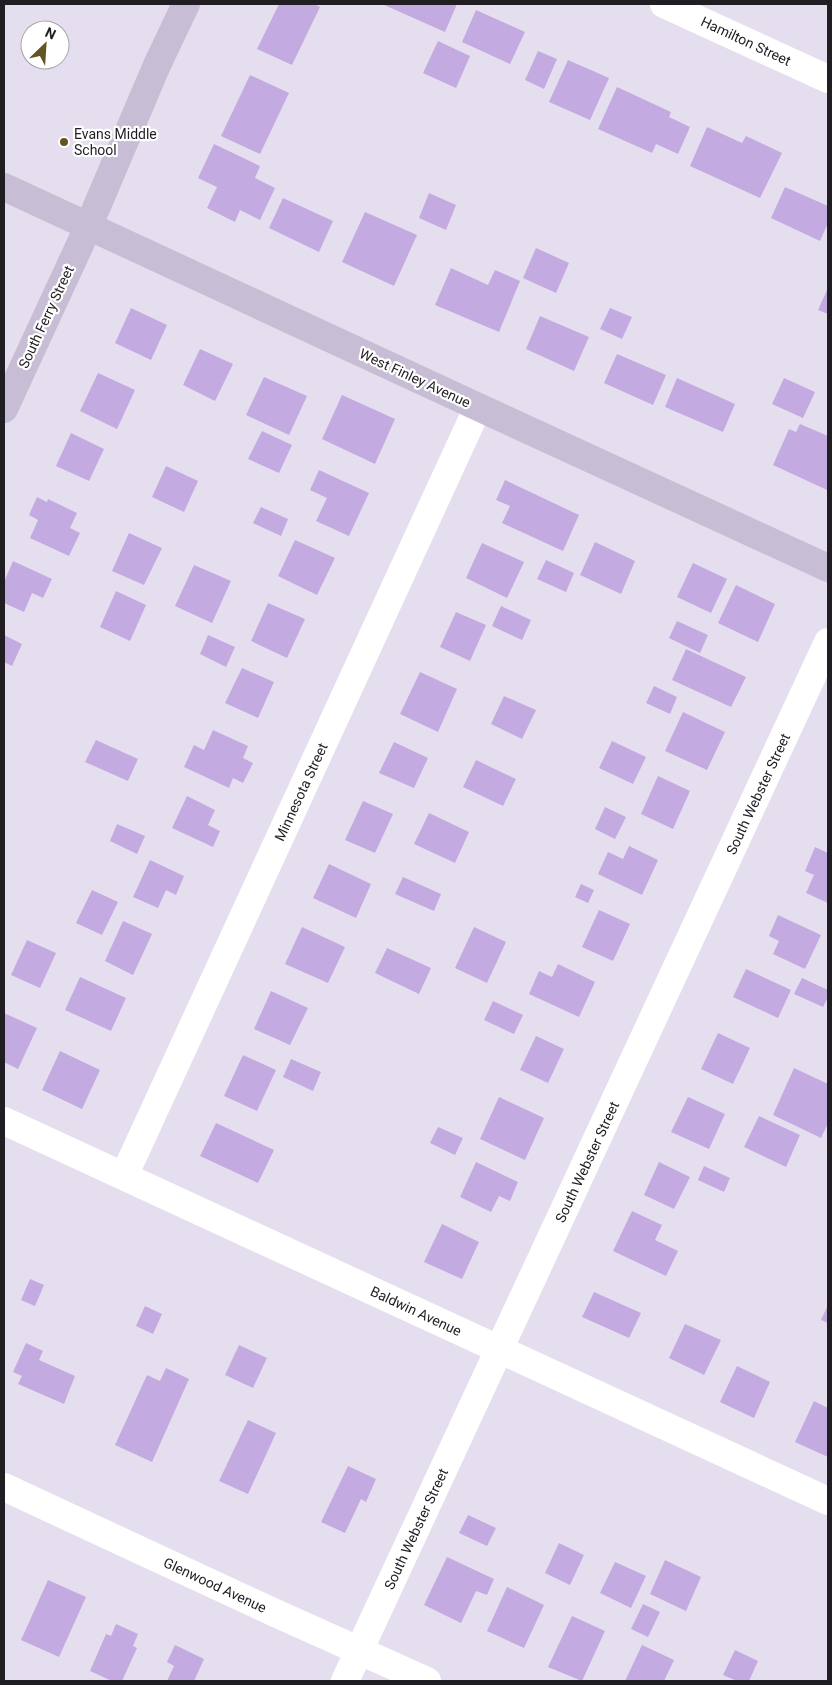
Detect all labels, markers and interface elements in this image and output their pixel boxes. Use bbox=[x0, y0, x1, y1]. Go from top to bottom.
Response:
street label: Hamilton Street bbox=[699, 13, 794, 69]
north arrow bbox=[20, 20, 70, 70]
text: N bbox=[43, 24, 58, 43]
place label: Evans Middle School bbox=[74, 126, 157, 158]
marker: Evans Middle School bbox=[58, 136, 70, 148]
street label: South Ferry Street bbox=[15, 263, 77, 371]
street label: West Finley Avenue bbox=[357, 345, 473, 411]
street label: South Webster Street bbox=[723, 731, 793, 857]
street label: Minnesota Street bbox=[271, 740, 331, 844]
street label: South Webster Street bbox=[552, 1099, 622, 1225]
street label: Baldwin Avenue bbox=[368, 1283, 464, 1339]
street label: South Webster Street bbox=[381, 1466, 451, 1592]
street label: Glenwood Avenue bbox=[161, 1554, 269, 1616]

